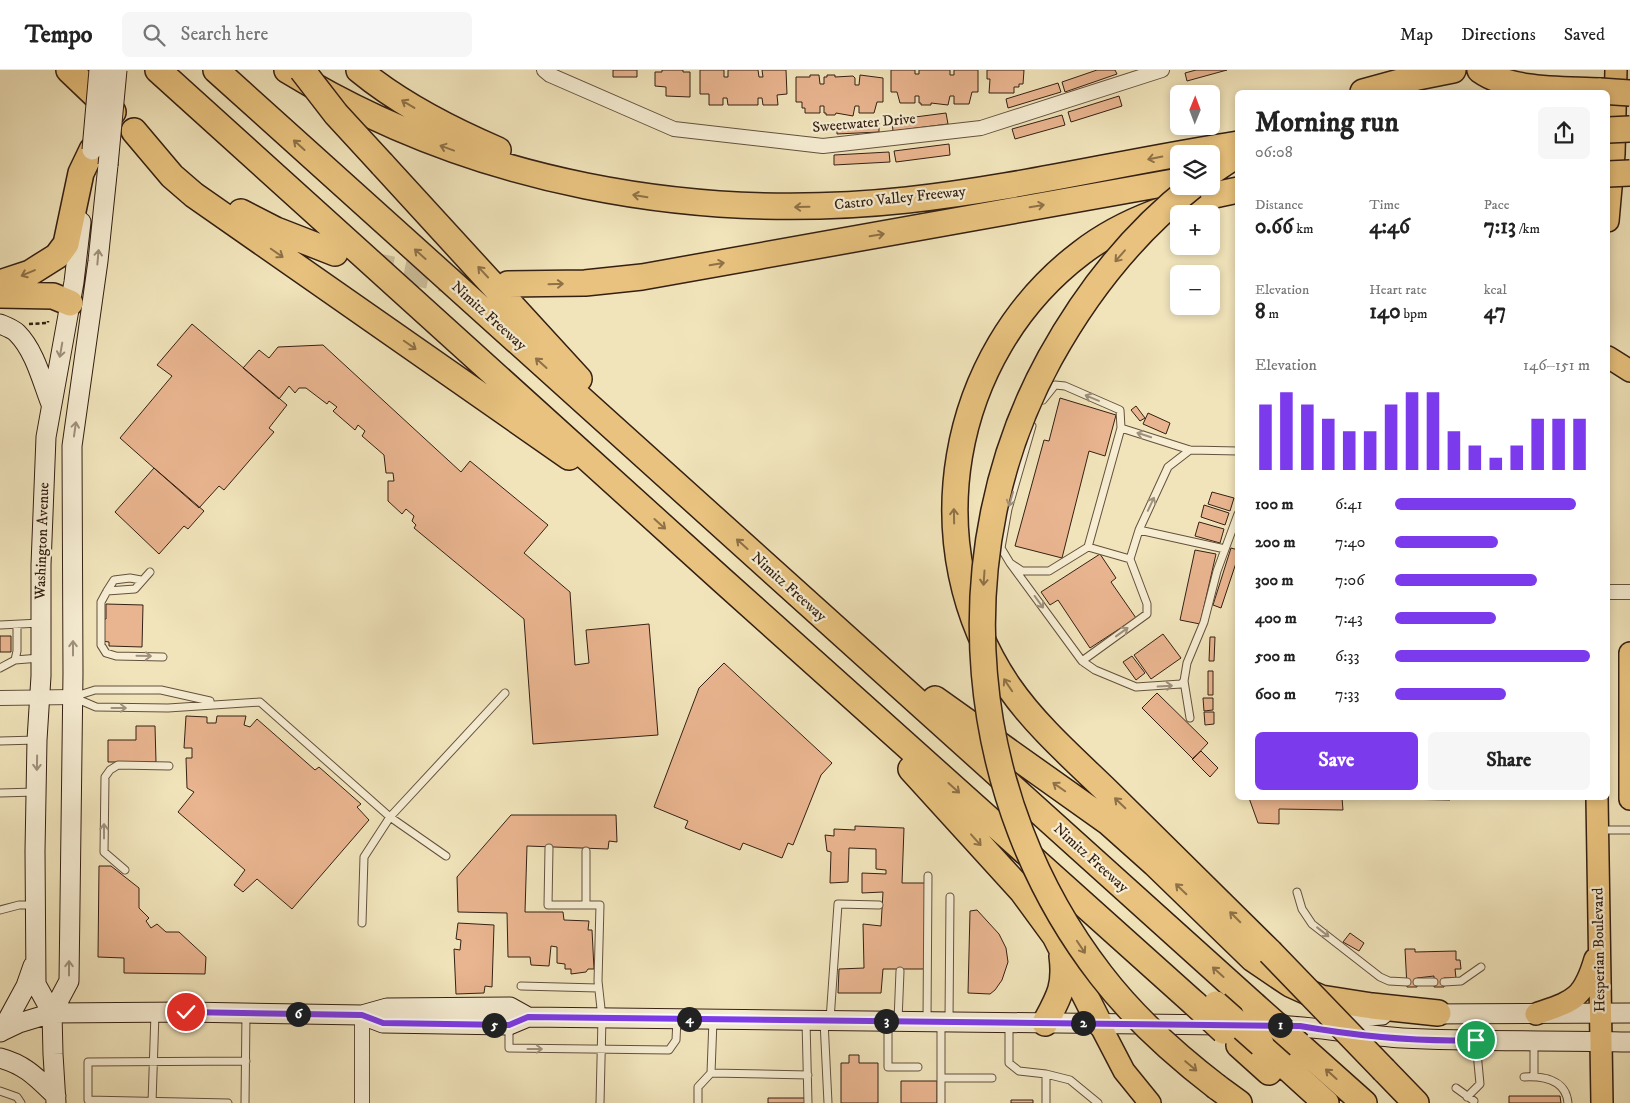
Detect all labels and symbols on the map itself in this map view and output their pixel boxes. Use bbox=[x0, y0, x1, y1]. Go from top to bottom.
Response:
north arrow bbox=[1170, 85, 1220, 135]
one-way arrow bbox=[402, 99, 416, 109]
street label: Sweetwater Drive bbox=[812, 109, 916, 137]
one-way arrow bbox=[293, 139, 306, 151]
one-way arrow bbox=[440, 143, 455, 152]
one-way arrow bbox=[1147, 154, 1163, 163]
street label: Castro Valley Freeway bbox=[833, 182, 968, 214]
one-way arrow bbox=[633, 190, 649, 200]
one-way arrow bbox=[1029, 200, 1045, 210]
one-way arrow bbox=[795, 202, 811, 212]
one-way arrow bbox=[869, 229, 885, 239]
one-way arrow bbox=[269, 248, 283, 258]
one-way arrow bbox=[414, 248, 427, 260]
one-way arrow bbox=[94, 250, 103, 266]
one-way arrow bbox=[1114, 250, 1126, 263]
one-way arrow bbox=[709, 258, 725, 268]
one-way arrow bbox=[477, 266, 489, 279]
one-way arrow bbox=[21, 268, 36, 278]
street label: Nimitz Freeway bbox=[447, 277, 531, 355]
one-way arrow bbox=[548, 279, 564, 289]
one-way arrow bbox=[403, 340, 417, 350]
one-way arrow bbox=[56, 342, 66, 358]
one-way arrow bbox=[534, 357, 547, 368]
one-way arrow bbox=[1085, 392, 1100, 402]
one-way arrow bbox=[70, 421, 80, 437]
one-way arrow bbox=[1136, 430, 1152, 440]
street label: Washington Avenue bbox=[30, 482, 54, 601]
one-way arrow bbox=[1005, 490, 1015, 506]
one-way arrow bbox=[1146, 497, 1156, 512]
one-way arrow bbox=[949, 508, 959, 524]
one-way arrow bbox=[654, 518, 667, 530]
one-way arrow bbox=[735, 538, 748, 550]
street label: Nimitz Freeway bbox=[747, 548, 831, 626]
one-way arrow bbox=[979, 569, 988, 585]
one-way arrow bbox=[1034, 595, 1044, 609]
one-way arrow bbox=[1114, 627, 1128, 637]
one-way arrow bbox=[68, 641, 78, 657]
one-way arrow bbox=[136, 651, 152, 661]
one-way arrow bbox=[1003, 678, 1014, 692]
one-way arrow bbox=[1157, 681, 1173, 690]
one-way arrow bbox=[111, 703, 127, 712]
one-way arrow bbox=[32, 755, 41, 771]
one-way arrow bbox=[947, 782, 960, 794]
one-way arrow bbox=[1052, 782, 1066, 792]
one-way arrow bbox=[1113, 797, 1126, 809]
street label: Nimitz Freeway bbox=[1049, 819, 1133, 897]
one-way arrow bbox=[99, 823, 109, 839]
one-way arrow bbox=[970, 833, 982, 846]
one-way arrow bbox=[1174, 883, 1187, 895]
street label: Hesperian Boulevard bbox=[1588, 887, 1610, 1013]
one-way arrow bbox=[1229, 911, 1241, 924]
one-way arrow bbox=[1316, 927, 1329, 938]
one-way arrow bbox=[1076, 940, 1086, 954]
one-way arrow bbox=[64, 960, 74, 976]
one-way arrow bbox=[1211, 966, 1224, 978]
pin bbox=[165, 991, 207, 1033]
pin: 6 bbox=[286, 1002, 310, 1026]
pin: 4 bbox=[676, 1006, 702, 1032]
pin: 3 bbox=[874, 1008, 898, 1034]
pin: 2 bbox=[1070, 1010, 1096, 1036]
pin: 5 bbox=[482, 1012, 506, 1038]
pin: 1 bbox=[1268, 1012, 1292, 1038]
pin bbox=[1455, 1019, 1497, 1061]
one-way arrow bbox=[526, 1044, 542, 1053]
one-way arrow bbox=[1184, 1061, 1197, 1072]
one-way arrow bbox=[1325, 1068, 1338, 1080]

